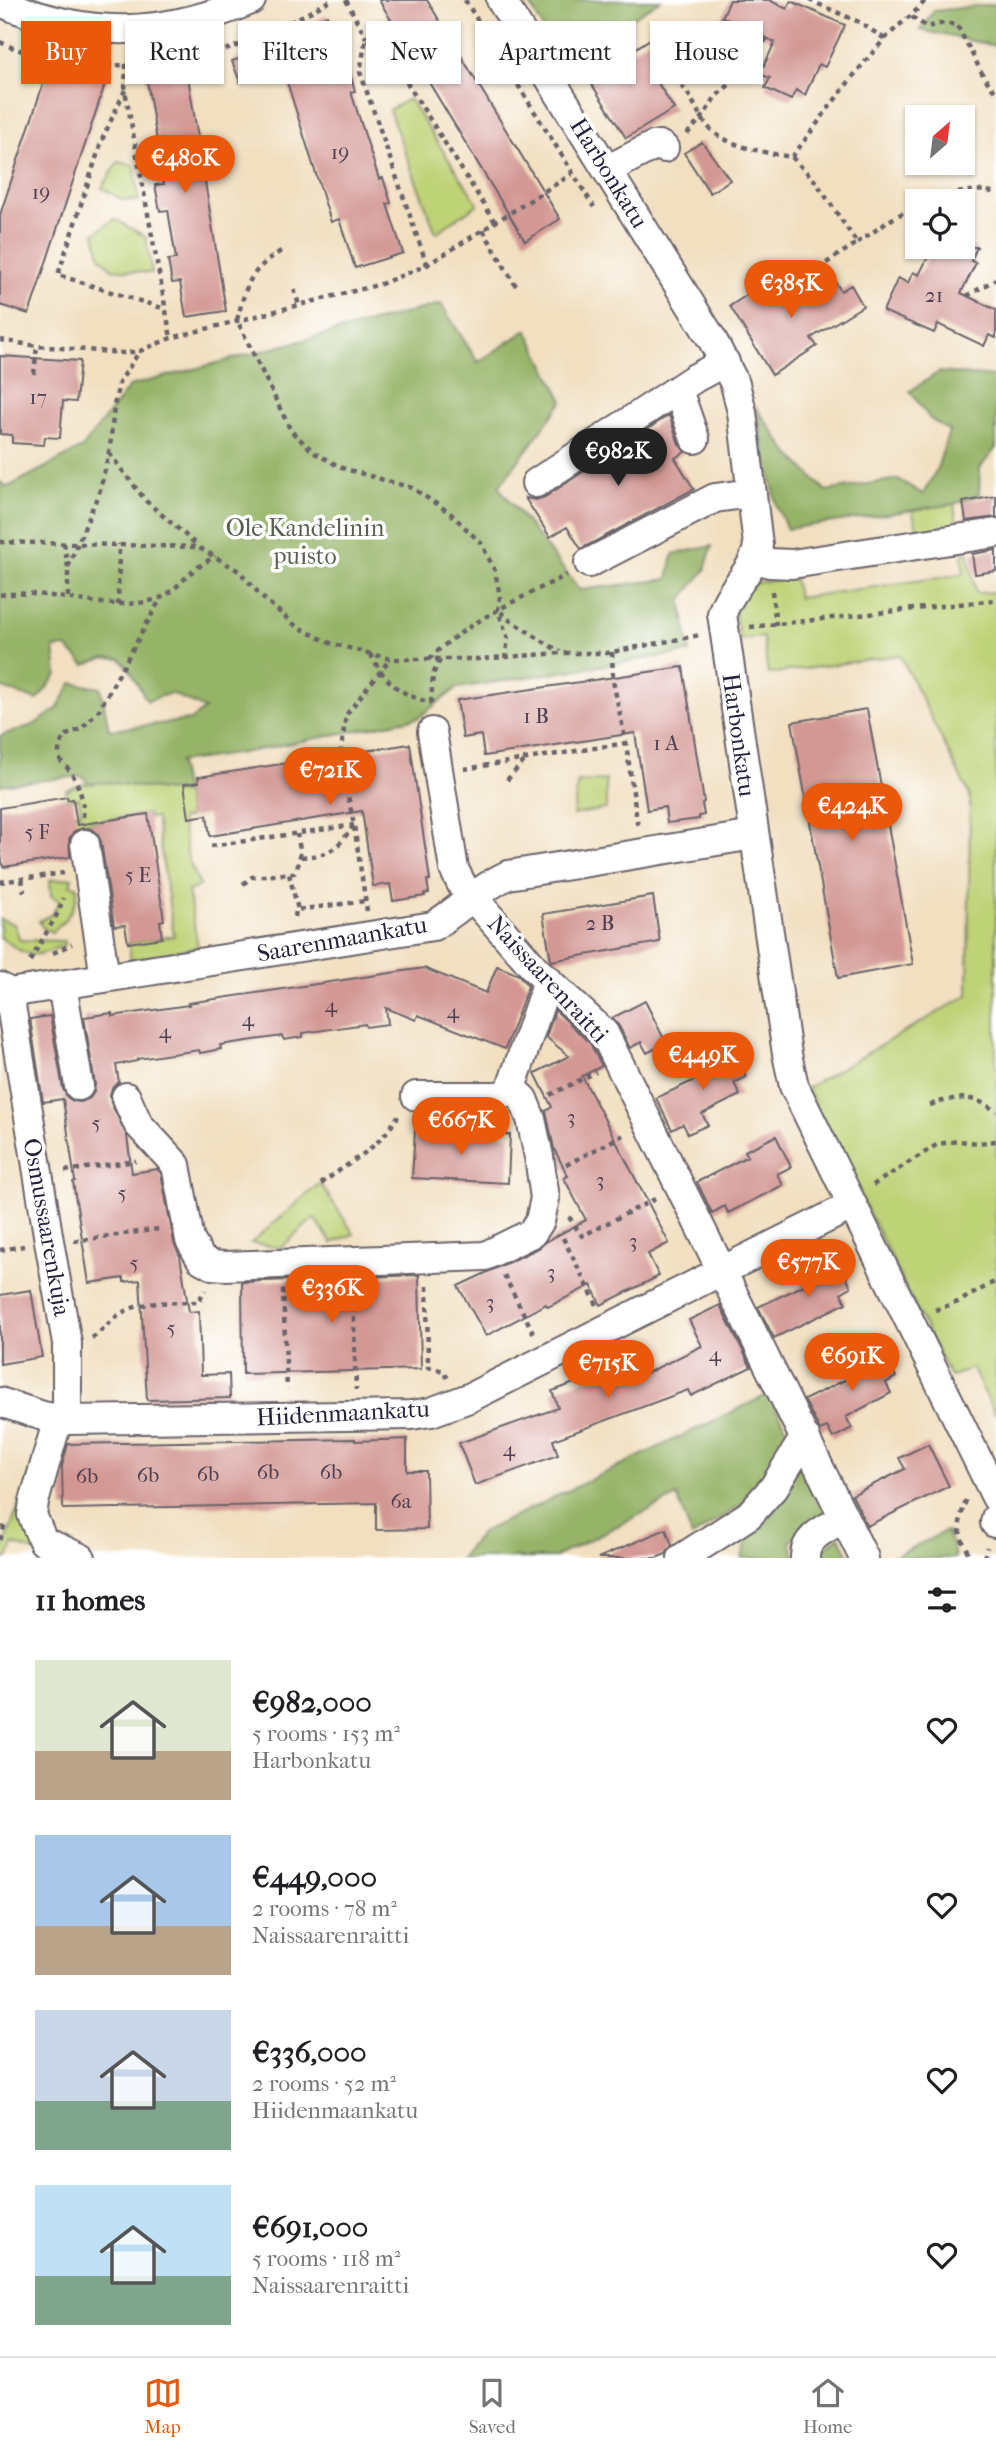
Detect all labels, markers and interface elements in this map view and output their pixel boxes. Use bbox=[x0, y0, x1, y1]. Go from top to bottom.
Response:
chip: Buy bbox=[21, 21, 111, 84]
chip: Rent bbox=[125, 21, 224, 84]
chip: Filters bbox=[238, 21, 352, 84]
chip: New bbox=[366, 21, 461, 84]
chip: Apartment bbox=[475, 21, 636, 84]
chip: House bbox=[650, 21, 763, 84]
north arrow bbox=[905, 105, 975, 175]
map controls bbox=[905, 105, 975, 259]
street label: Harbonkatu bbox=[564, 113, 654, 233]
pin: €480K bbox=[136, 136, 234, 195]
house number: 19 bbox=[331, 140, 349, 164]
text: €480K bbox=[151, 144, 219, 171]
house number: 19 bbox=[32, 180, 50, 204]
button: locate bbox=[905, 189, 975, 259]
pin: €385K bbox=[742, 260, 840, 320]
text: €385K bbox=[760, 269, 822, 296]
house number: 21 bbox=[925, 283, 943, 307]
house number: 17 bbox=[29, 385, 47, 409]
pin: €982K bbox=[569, 428, 667, 488]
text: €982K bbox=[585, 437, 651, 464]
park label: Ole Kandelinin puisto bbox=[226, 514, 384, 570]
street label: Harbonkatu bbox=[716, 671, 762, 799]
house number: 1 B bbox=[523, 704, 549, 728]
house number: 1 A bbox=[653, 731, 679, 755]
pin: €721K bbox=[281, 748, 379, 807]
text: €721K bbox=[299, 756, 361, 783]
pin: €424K bbox=[803, 784, 901, 843]
text: €424K bbox=[817, 792, 887, 819]
house number: 5 F bbox=[25, 820, 49, 844]
house number: 5 E bbox=[125, 863, 151, 887]
street label: Naissaarenraitti bbox=[482, 909, 614, 1049]
street label: Saarenmaankatu bbox=[255, 910, 430, 968]
house number: 2 B bbox=[586, 911, 614, 935]
house number: 4 bbox=[325, 993, 338, 1017]
house number: 4 bbox=[447, 999, 460, 1023]
house number: 4 bbox=[242, 1007, 255, 1031]
house number: 4 bbox=[159, 1019, 172, 1043]
pin: €449K bbox=[654, 1032, 752, 1092]
text: €449K bbox=[668, 1041, 738, 1068]
pin: €667K bbox=[412, 1098, 510, 1157]
house number: 3 bbox=[567, 1105, 575, 1129]
text: €667K bbox=[428, 1106, 494, 1133]
house number: 5 bbox=[91, 1111, 101, 1135]
street label: Osmussaarenkuja bbox=[18, 1136, 77, 1319]
house number: 3 bbox=[596, 1168, 604, 1192]
house number: 5 bbox=[117, 1181, 127, 1205]
house number: 3 bbox=[629, 1229, 637, 1253]
pin: €577K bbox=[759, 1240, 857, 1299]
text: €577K bbox=[777, 1248, 839, 1275]
house number: 5 bbox=[129, 1251, 139, 1275]
house number: 3 bbox=[547, 1260, 555, 1284]
pin: €336K bbox=[283, 1266, 381, 1325]
text: €336K bbox=[301, 1274, 363, 1301]
house number: 3 bbox=[486, 1290, 494, 1314]
house number: 5 bbox=[166, 1316, 176, 1340]
pin: €691K bbox=[803, 1334, 901, 1393]
pin: €715K bbox=[559, 1340, 657, 1400]
house number: 4 bbox=[709, 1342, 722, 1366]
text: €691K bbox=[820, 1342, 884, 1369]
text: €715K bbox=[578, 1349, 638, 1376]
street label: Hiidenmaankatu bbox=[256, 1394, 431, 1432]
house number: 4 bbox=[503, 1437, 516, 1461]
house number: 6b bbox=[257, 1460, 279, 1484]
house number: 6b bbox=[320, 1460, 342, 1484]
house number: 6b bbox=[197, 1462, 219, 1486]
house number: 6b bbox=[137, 1463, 159, 1487]
house number: 6b bbox=[76, 1464, 98, 1488]
house number: 6a bbox=[390, 1489, 412, 1513]
icon: filters bbox=[923, 1581, 961, 1619]
text: 11 homes bbox=[35, 1583, 145, 1618]
text: €982,000 bbox=[252, 1685, 372, 1720]
icon: home bbox=[91, 1688, 175, 1772]
icon: heart bbox=[923, 1711, 961, 1749]
text: 5 rooms · 153 m² bbox=[252, 1720, 400, 1747]
text: Harbonkatu bbox=[252, 1747, 371, 1774]
text: €449,000 bbox=[252, 1860, 377, 1895]
icon: home bbox=[91, 1863, 175, 1947]
icon: heart bbox=[923, 1886, 961, 1924]
text: 2 rooms · 78 m² bbox=[252, 1895, 397, 1922]
text: Naissaarenraitti bbox=[252, 1922, 409, 1949]
text: €336,000 bbox=[252, 2035, 367, 2070]
icon: home bbox=[91, 2038, 175, 2122]
icon: heart bbox=[923, 2061, 961, 2099]
text: 2 rooms · 52 m² bbox=[252, 2070, 396, 2097]
text: Hiidenmaankatu bbox=[252, 2097, 418, 2124]
text: €691,000 bbox=[252, 2210, 368, 2245]
icon: home bbox=[91, 2213, 175, 2297]
icon: heart bbox=[923, 2236, 961, 2274]
text: 5 rooms · 118 m² bbox=[252, 2245, 400, 2272]
text: Naissaarenraitti bbox=[252, 2272, 409, 2299]
tab: Map bbox=[144, 2374, 182, 2438]
tab: Saved bbox=[469, 2374, 516, 2438]
tab: Home bbox=[803, 2374, 852, 2438]

